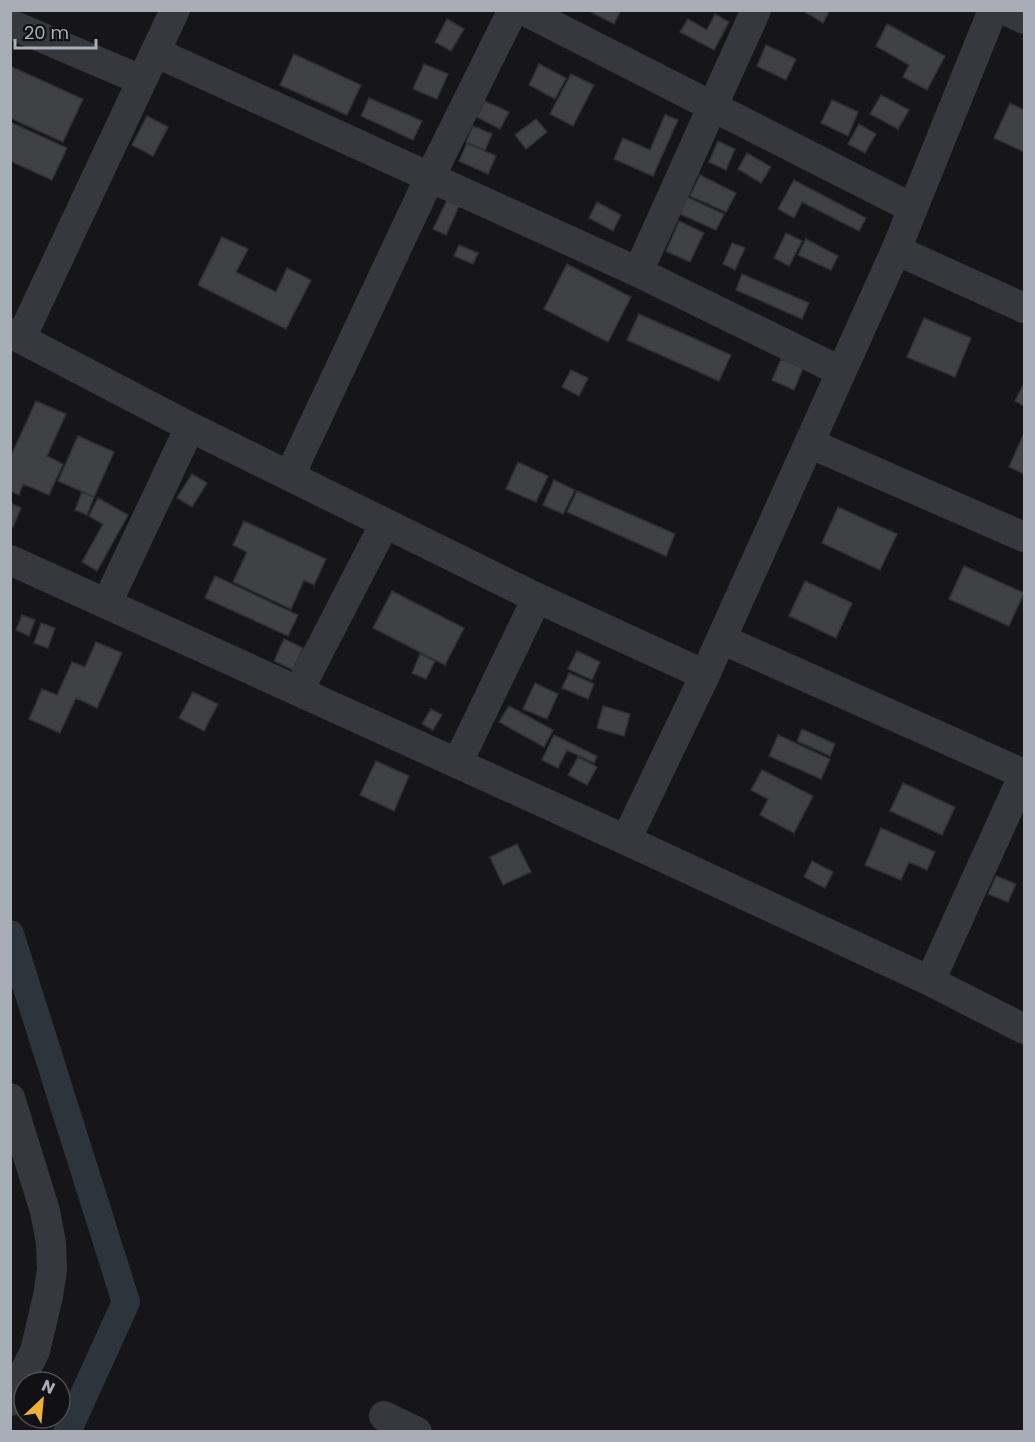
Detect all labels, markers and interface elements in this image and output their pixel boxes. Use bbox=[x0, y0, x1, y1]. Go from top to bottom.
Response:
scale bar bbox=[15, 12, 96, 50]
text: 20 m bbox=[24, 20, 69, 45]
north arrow bbox=[12, 1370, 72, 1430]
text: N bbox=[38, 1374, 59, 1400]

